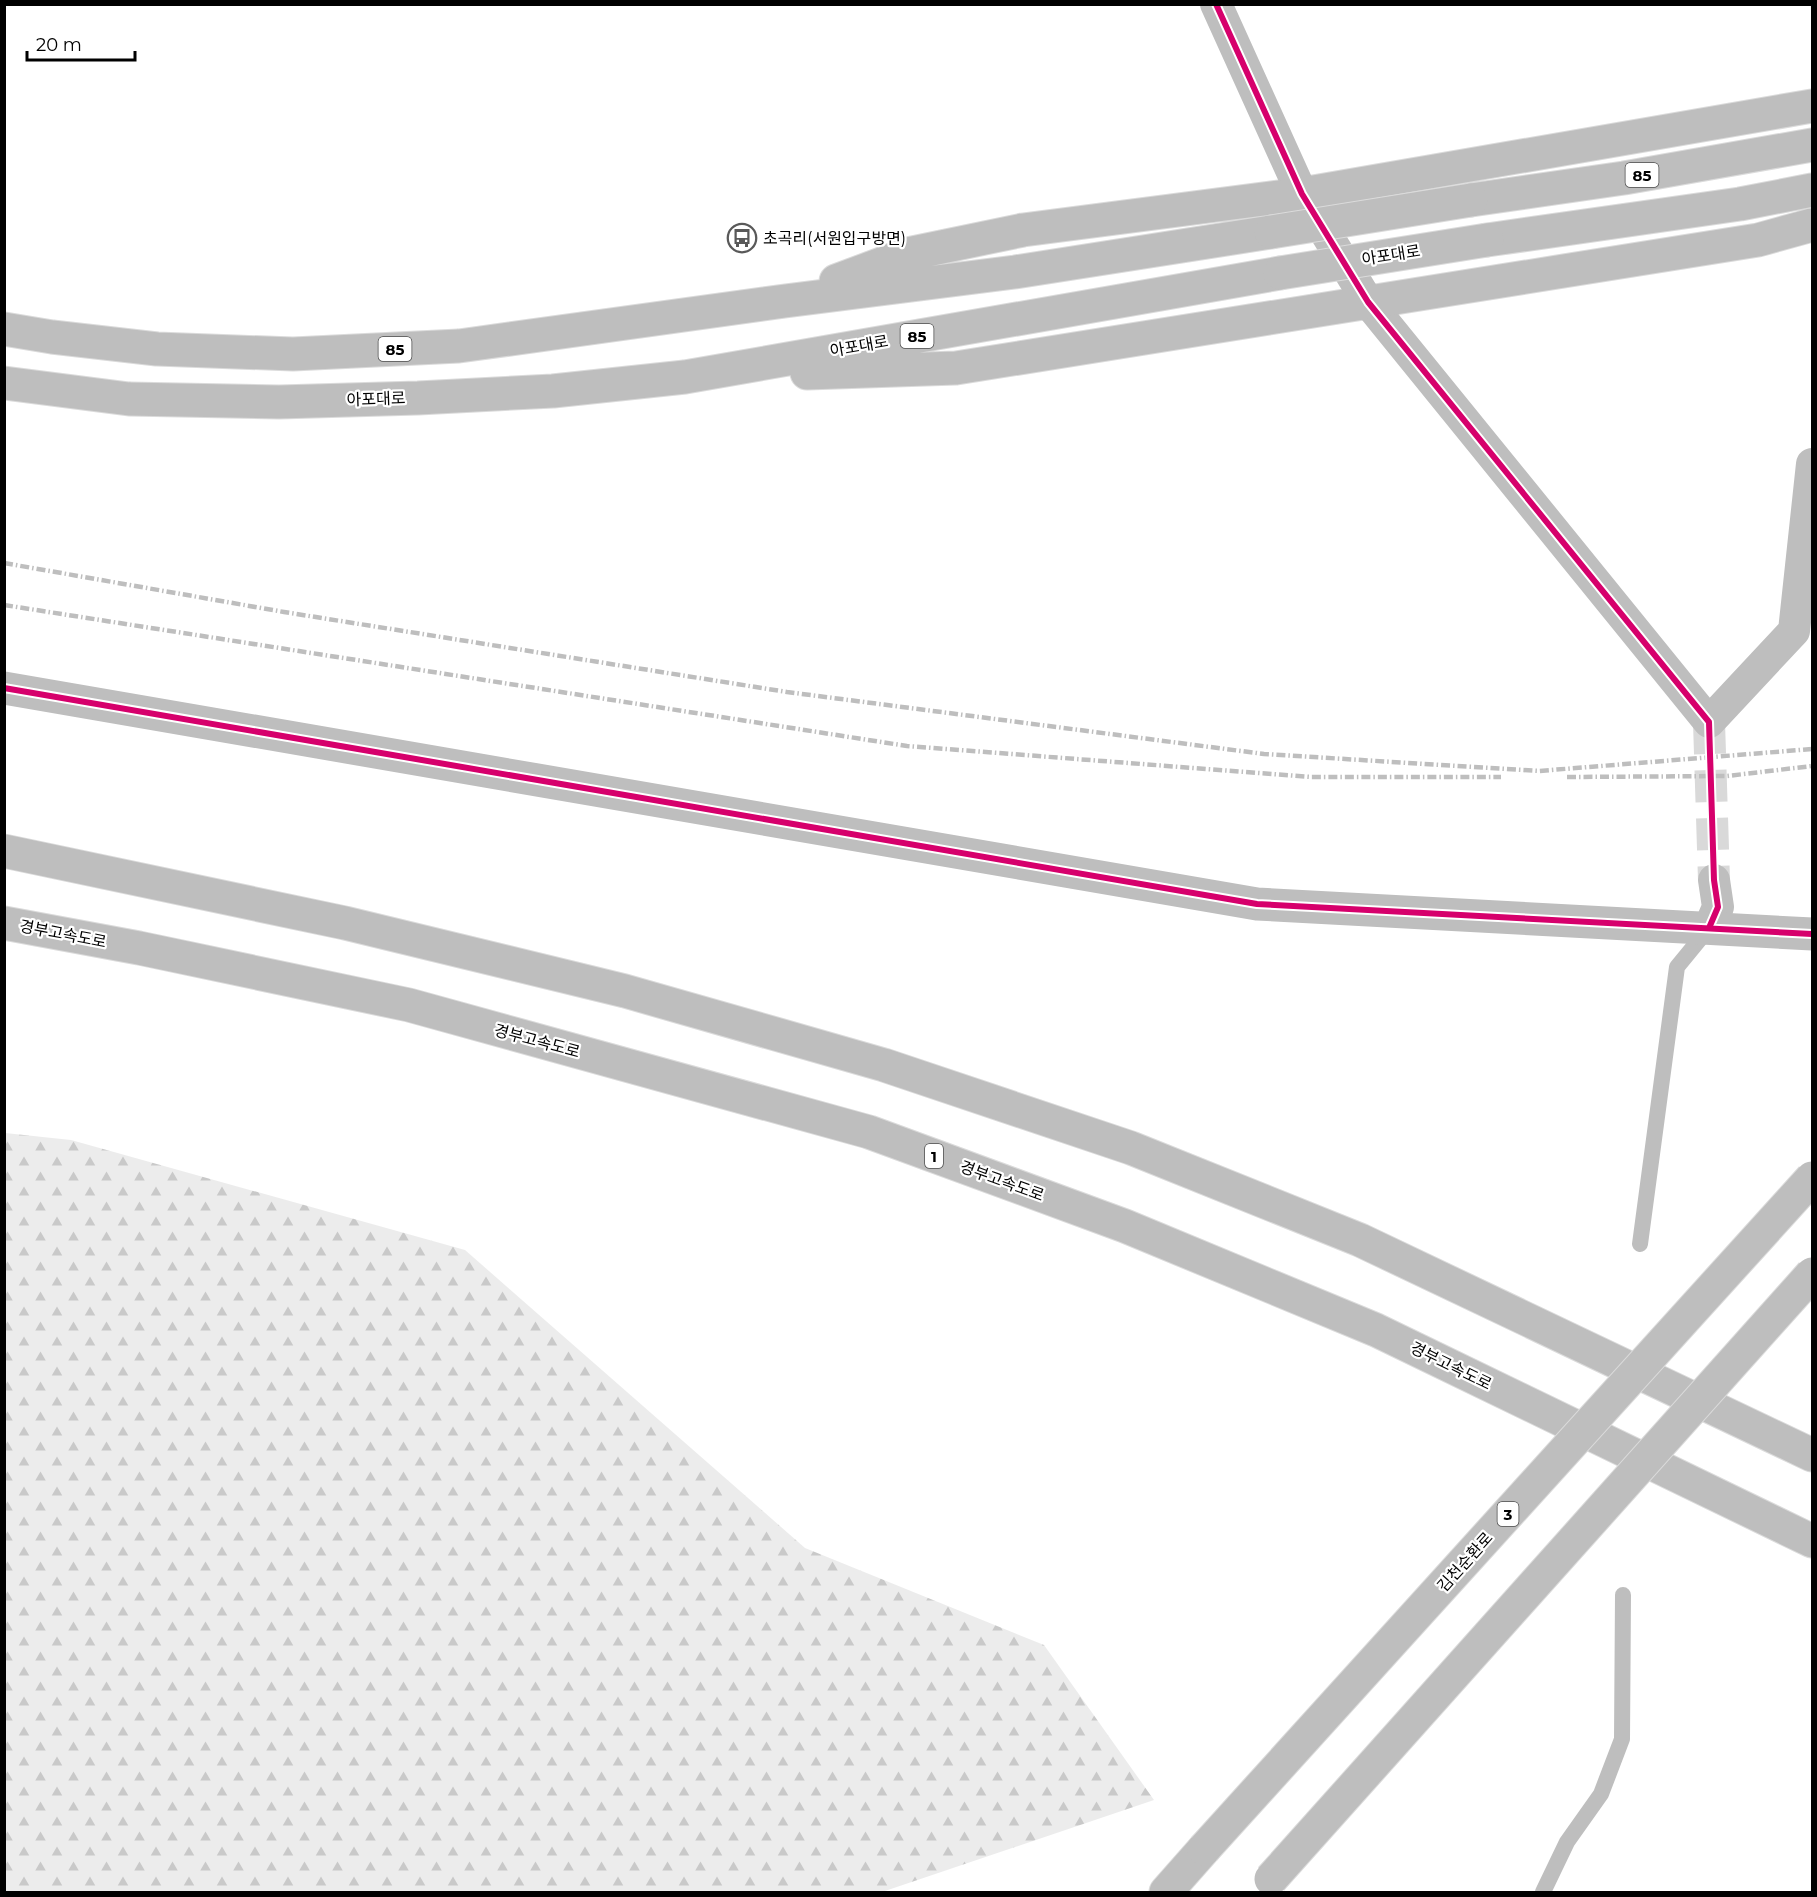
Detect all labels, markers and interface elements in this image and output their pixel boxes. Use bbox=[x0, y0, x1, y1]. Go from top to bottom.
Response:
scale bar bbox=[27, 24, 135, 62]
text: 20 m bbox=[36, 34, 82, 56]
road number: 85 bbox=[1626, 163, 1658, 187]
bus stop icon: 초곡리(서원입구방면) bbox=[726, 222, 758, 254]
place label: 초곡리(서원입구방면) bbox=[763, 229, 906, 248]
street label: 아포대로 bbox=[1360, 241, 1422, 269]
road number: 85 bbox=[900, 324, 934, 348]
street label: 아포대로 bbox=[828, 331, 890, 360]
road number: 85 bbox=[378, 337, 412, 361]
street label: 아포대로 bbox=[346, 388, 406, 410]
street label: 경부고속도로 bbox=[18, 916, 108, 952]
street label: 경부고속도로 bbox=[492, 1020, 582, 1062]
road number: 1 bbox=[925, 1144, 943, 1168]
street label: 경부고속도로 bbox=[957, 1157, 1047, 1205]
street label: 경부고속도로 bbox=[1407, 1338, 1495, 1394]
road number: 3 bbox=[1498, 1502, 1518, 1526]
street label: 김천순환로 bbox=[1433, 1528, 1497, 1596]

